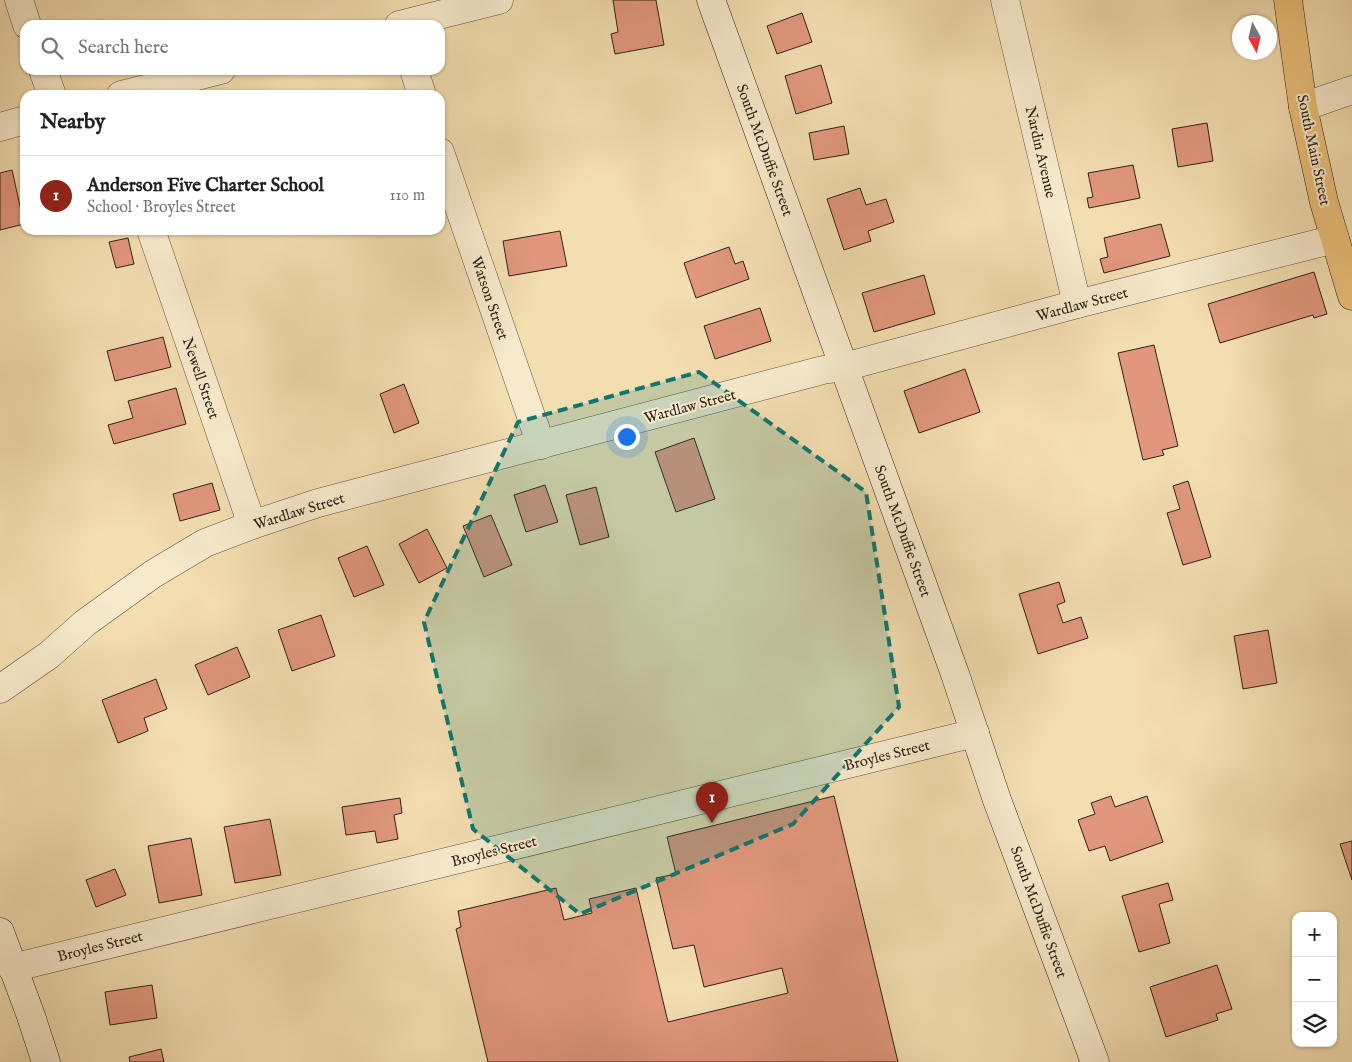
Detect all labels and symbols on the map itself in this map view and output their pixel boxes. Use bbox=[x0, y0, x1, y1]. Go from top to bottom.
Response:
north arrow bbox=[1232, 15, 1277, 60]
street label: South McDuffie Street bbox=[732, 81, 797, 219]
street label: South Main Street bbox=[1292, 93, 1335, 207]
street label: Nardin Avenue bbox=[1021, 104, 1060, 200]
street label: Watson Street bbox=[466, 254, 513, 342]
street label: Wardlaw Street bbox=[1034, 283, 1130, 326]
street label: Newell Street bbox=[178, 335, 223, 421]
street label: Wardlaw Street bbox=[642, 385, 738, 428]
your location bbox=[614, 424, 640, 450]
street label: South McDuffie Street bbox=[870, 462, 935, 600]
street label: Wardlaw Street bbox=[251, 489, 347, 534]
street label: Broyles Street bbox=[842, 736, 932, 775]
pin: 1 bbox=[696, 782, 728, 823]
street label: Broyles Street bbox=[449, 832, 539, 871]
street label: South McDuffie Street bbox=[1006, 843, 1071, 981]
street label: Broyles Street bbox=[55, 927, 145, 966]

